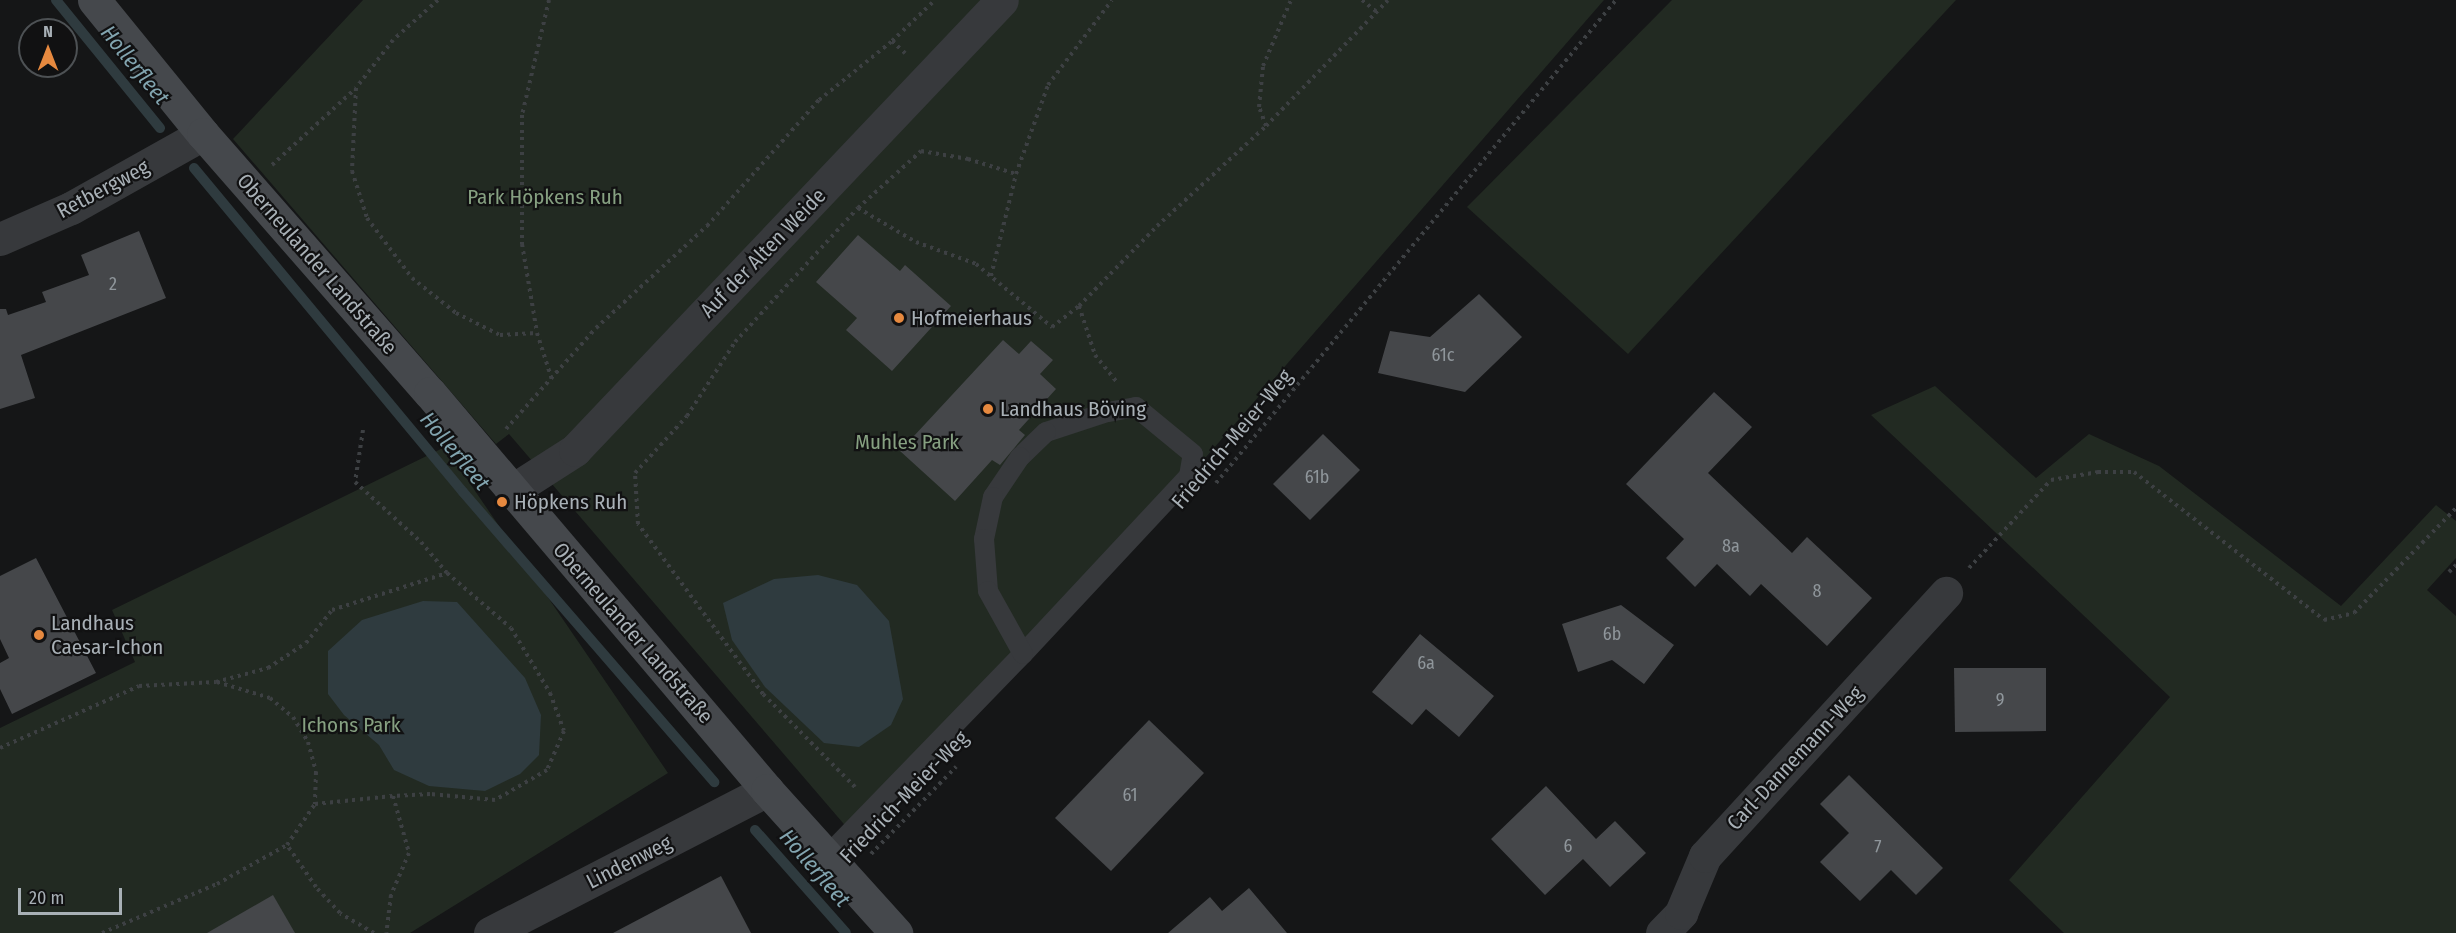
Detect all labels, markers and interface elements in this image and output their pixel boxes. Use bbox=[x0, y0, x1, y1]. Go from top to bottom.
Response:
north arrow bbox=[18, 18, 78, 78]
water label: Hollerfleet bbox=[95, 20, 175, 110]
text: N bbox=[43, 22, 53, 41]
street label: Retbergweg bbox=[53, 154, 153, 224]
street label: Oberneulander Landstraße bbox=[232, 168, 402, 360]
street label: Auf der Alten Weide bbox=[695, 183, 831, 323]
park label: Park Höpkens Ruh bbox=[467, 184, 623, 210]
house number: 2 bbox=[109, 273, 117, 295]
place label: Hofmeierhaus bbox=[911, 305, 1032, 331]
marker: Hofmeierhaus bbox=[892, 311, 906, 325]
house number: 61c bbox=[1432, 344, 1454, 366]
street label: Friedrich-Meier-Weg bbox=[1166, 364, 1298, 514]
place label: Landhaus Böving bbox=[1000, 396, 1146, 422]
marker: Landhaus Böving bbox=[981, 402, 995, 416]
water label: Hollerfleet bbox=[415, 406, 495, 496]
park label: Muhles Park bbox=[855, 429, 959, 455]
house number: 61b bbox=[1305, 466, 1329, 488]
place label: Höpkens Ruh bbox=[514, 489, 627, 515]
marker: Höpkens Ruh bbox=[495, 495, 509, 509]
house number: 8a bbox=[1722, 535, 1740, 557]
street label: Oberneulander Landstraße bbox=[548, 537, 718, 729]
house number: 8 bbox=[1813, 580, 1821, 602]
place label: Landhaus Caesar-Ichon bbox=[51, 610, 163, 660]
house number: 6b bbox=[1603, 623, 1621, 645]
marker: Landhaus Caesar-Ichon bbox=[32, 628, 46, 642]
house number: 6a bbox=[1417, 652, 1435, 674]
street label: Carl-Dannemann-Weg bbox=[1722, 681, 1868, 835]
house number: 9 bbox=[1996, 689, 2004, 711]
park label: Ichons Park bbox=[302, 712, 400, 738]
street label: Friedrich-Meier-Weg bbox=[834, 726, 974, 868]
house number: 61 bbox=[1122, 784, 1138, 806]
water label: Hollerfleet bbox=[774, 824, 856, 912]
street label: Lindenweg bbox=[582, 830, 676, 894]
house number: 6 bbox=[1564, 835, 1572, 857]
house number: 7 bbox=[1874, 836, 1882, 858]
scale bar bbox=[21, 876, 124, 914]
text: 20 m bbox=[29, 887, 64, 909]

